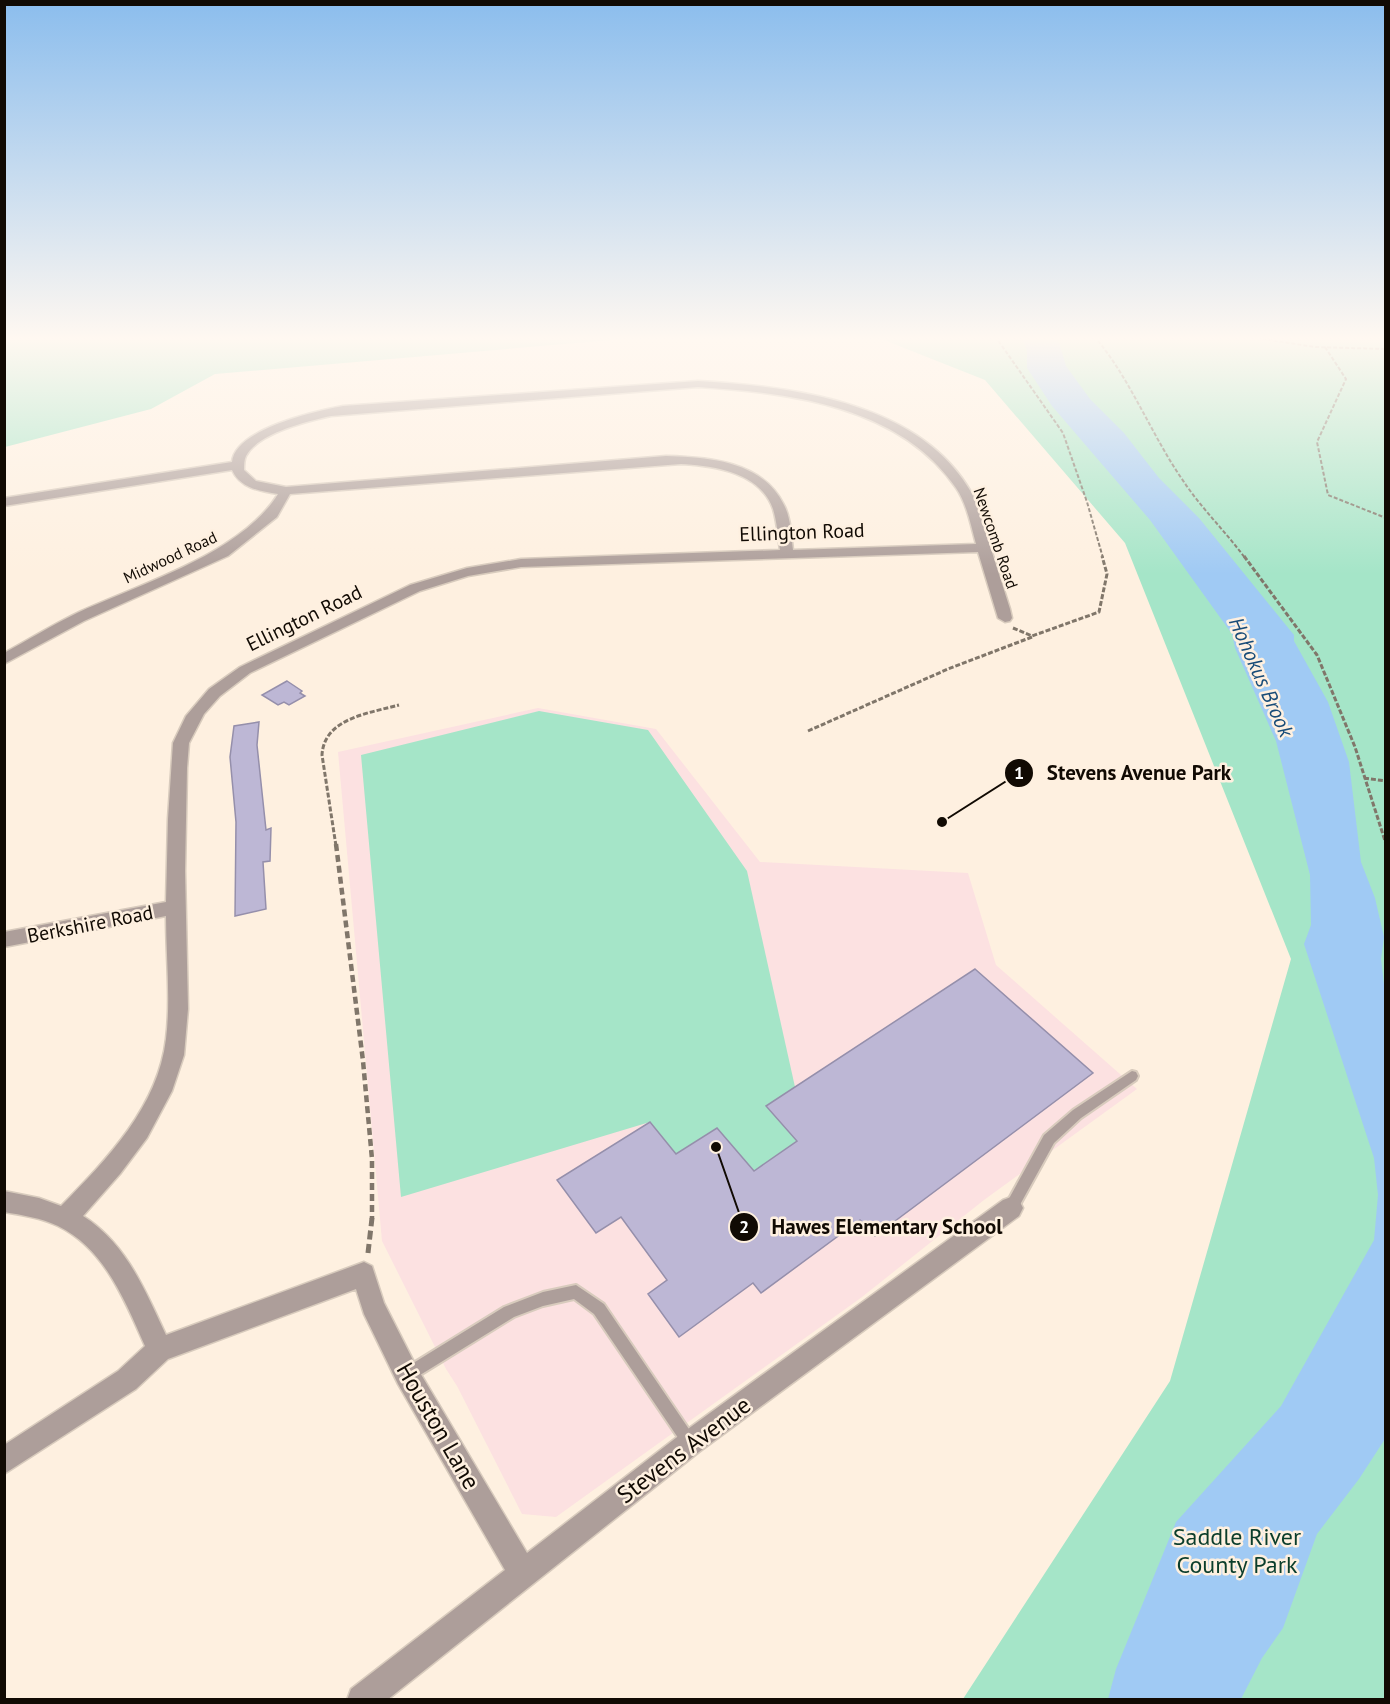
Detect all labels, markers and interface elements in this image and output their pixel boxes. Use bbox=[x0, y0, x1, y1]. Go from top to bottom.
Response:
street label: Newcomb Road bbox=[969, 485, 1023, 591]
street label: Ellington Road bbox=[739, 517, 865, 547]
street label: Midwood Road bbox=[120, 527, 220, 587]
street label: Ellington Road bbox=[242, 579, 366, 657]
water label: Hohokus Brook bbox=[1223, 613, 1301, 742]
callout: Stevens Avenue Park bbox=[1004, 753, 1243, 792]
text: Stevens Avenue Park bbox=[1047, 759, 1232, 786]
text: 1 bbox=[1014, 761, 1024, 784]
street label: Berkshire Road bbox=[25, 899, 155, 949]
callout: Hawes Elementary School bbox=[729, 1207, 1014, 1246]
text: Hawes Elementary School bbox=[772, 1213, 1003, 1240]
text: 2 bbox=[739, 1215, 749, 1238]
street label: Houston Lane bbox=[390, 1357, 487, 1495]
street label: Stevens Avenue bbox=[611, 1389, 757, 1510]
park label: Saddle River County Park bbox=[1173, 1521, 1301, 1580]

